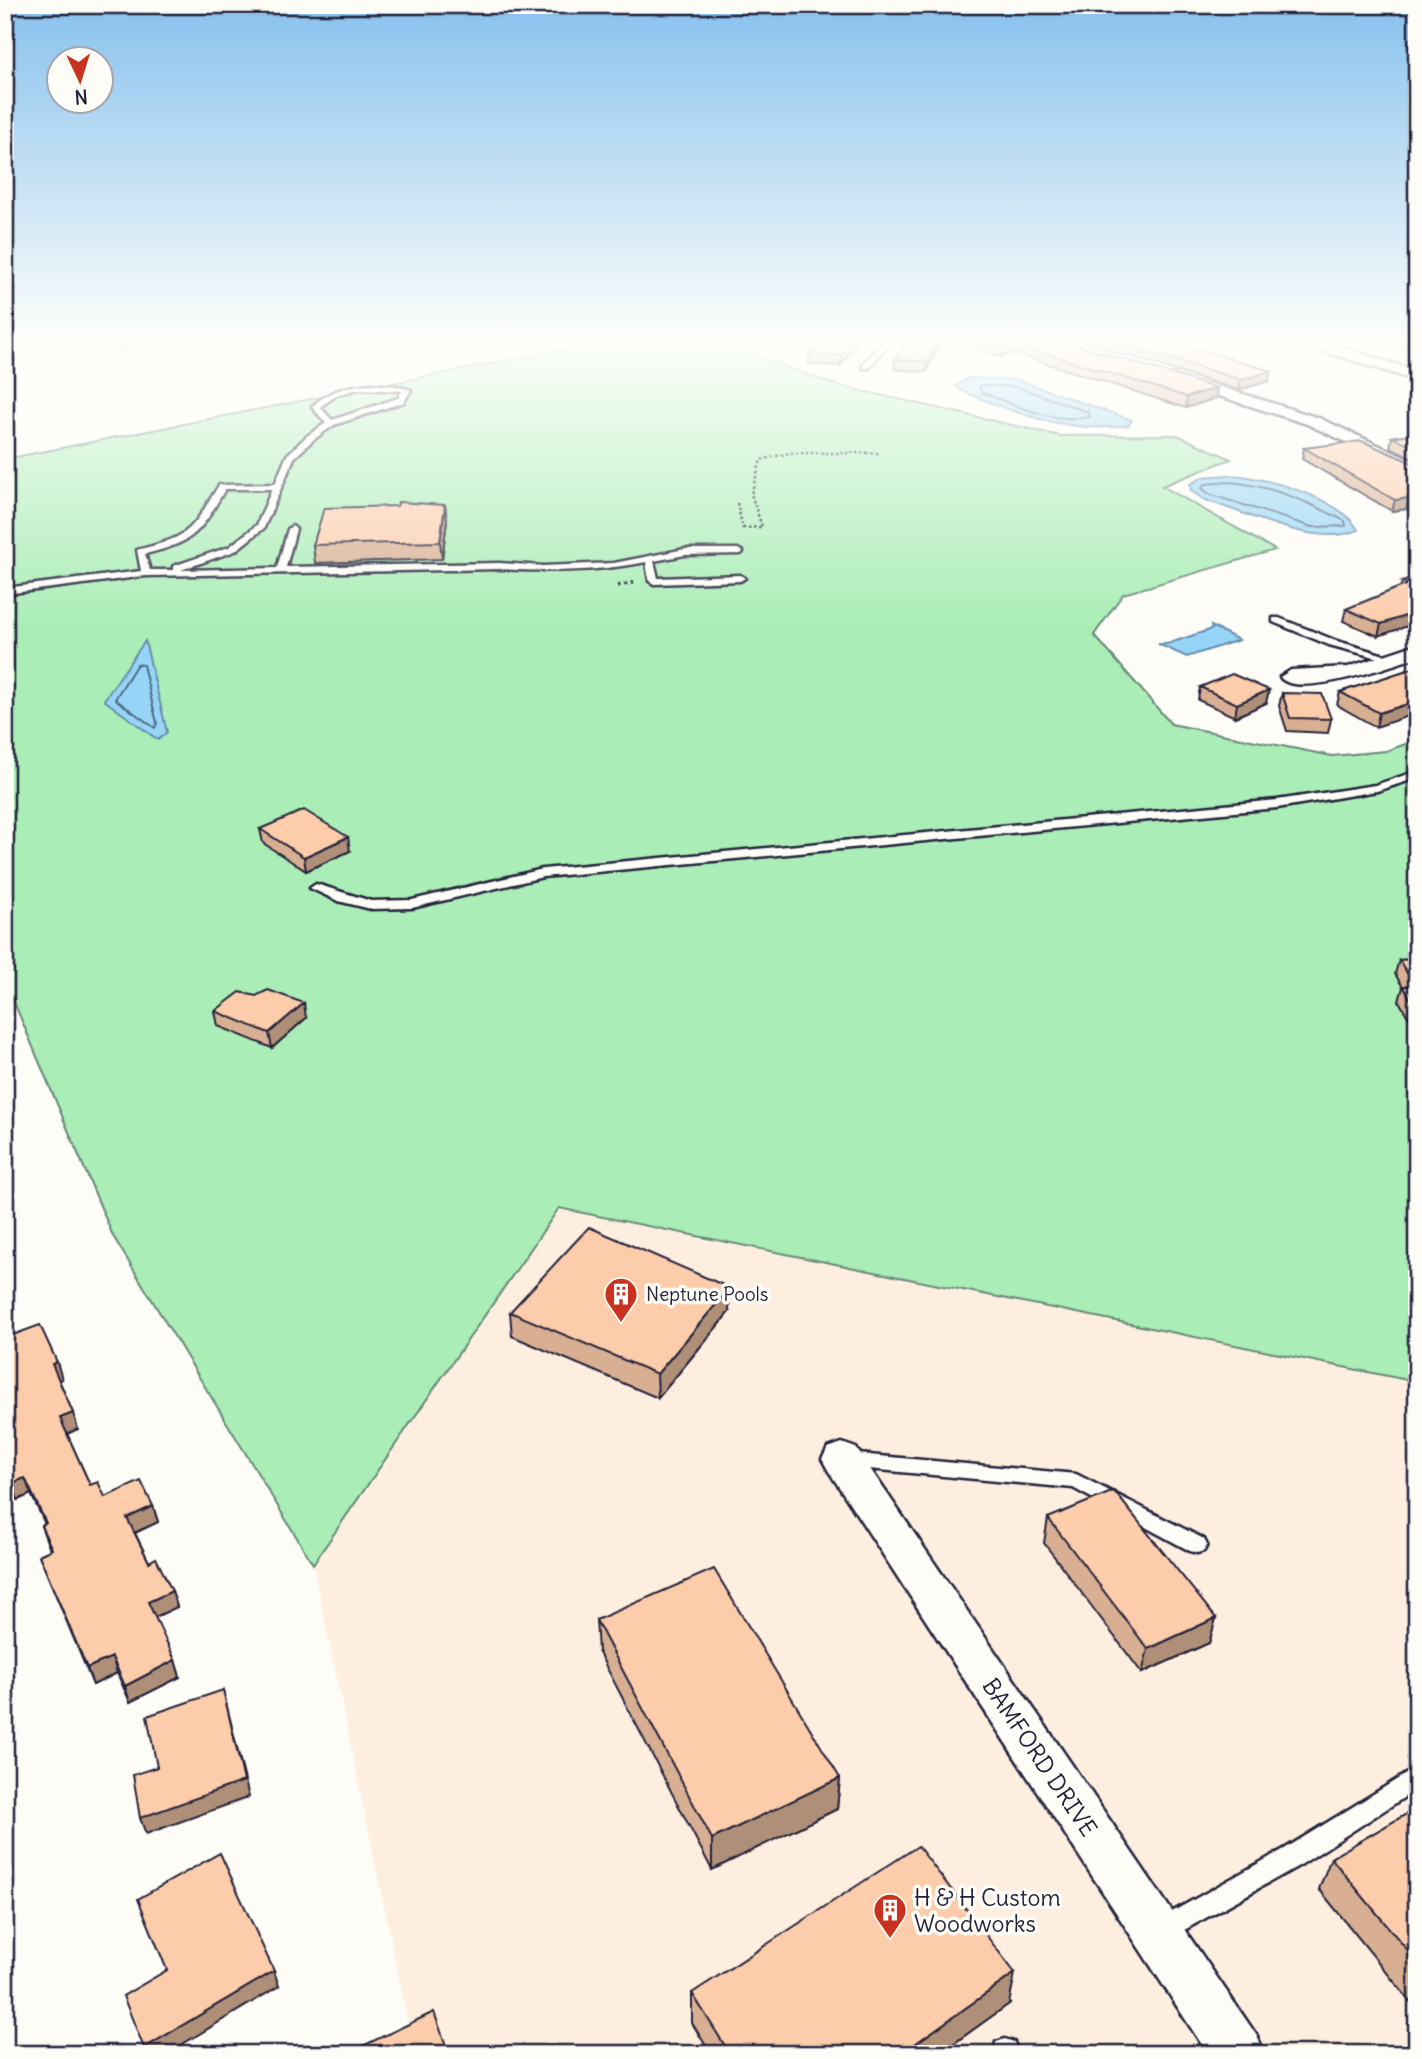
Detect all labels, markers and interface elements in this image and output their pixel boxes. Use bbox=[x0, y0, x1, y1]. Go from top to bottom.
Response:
north arrow bbox=[46, 46, 116, 116]
text: N bbox=[74, 85, 89, 109]
building icon: Neptune Pools bbox=[602, 1275, 640, 1324]
place label: Neptune Pools bbox=[646, 1282, 768, 1306]
street label: BAMFORD DRIVE bbox=[976, 1672, 1104, 1842]
place label: H & H Custom Woodworks bbox=[914, 1883, 1061, 1938]
building icon: H & H Custom Woodworks bbox=[871, 1891, 909, 1940]

